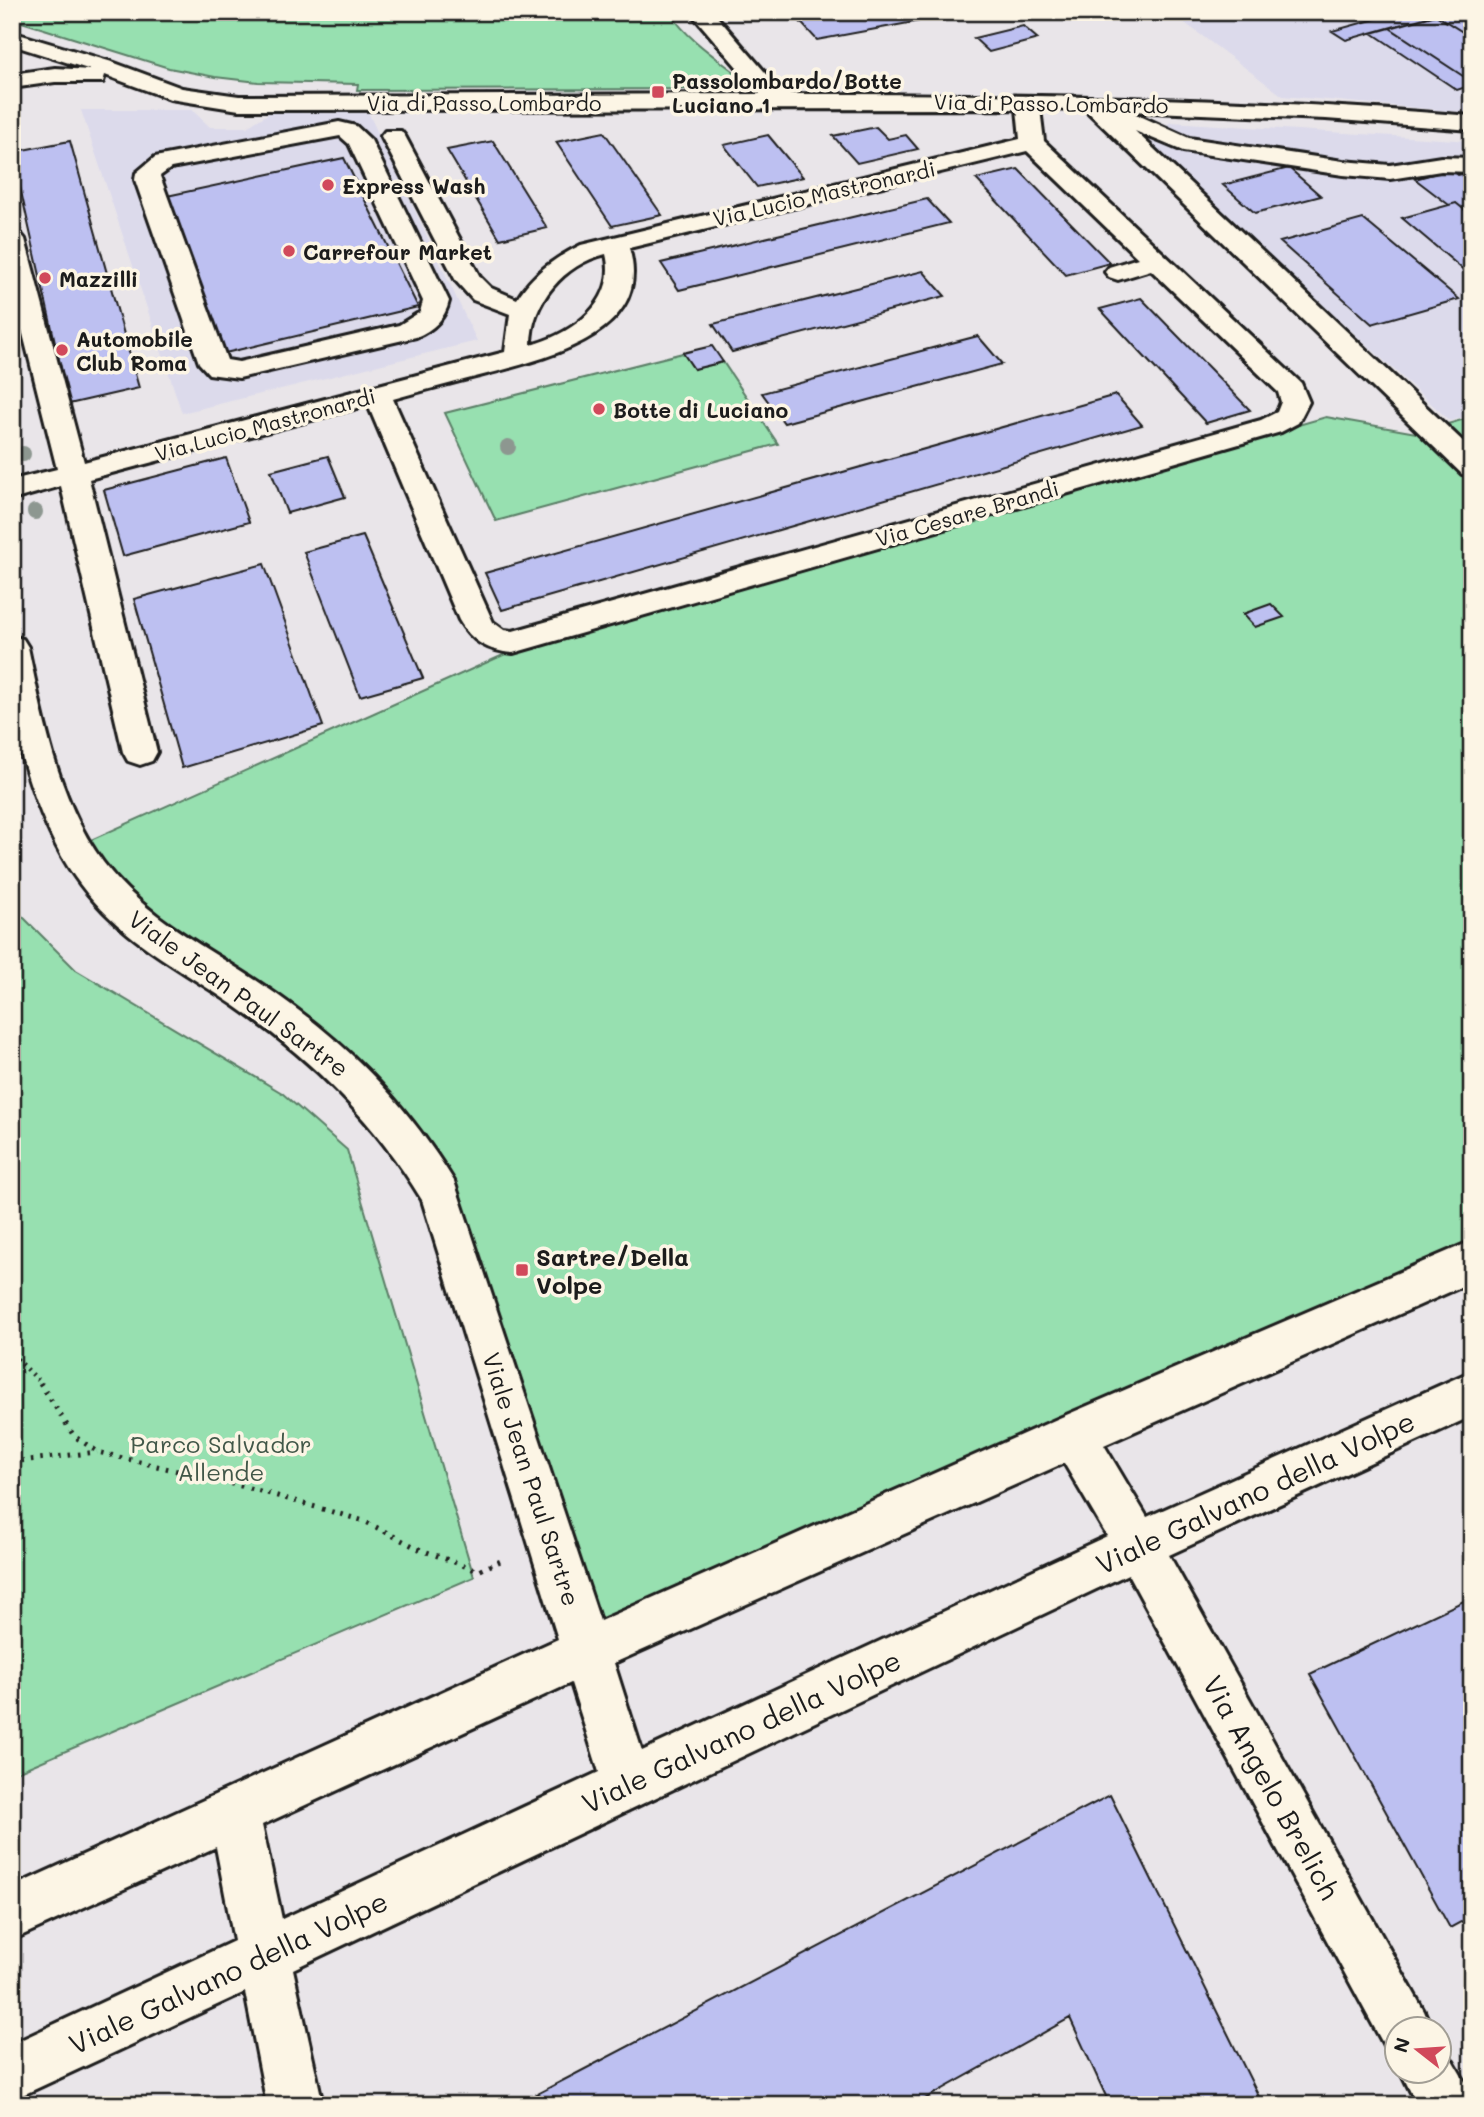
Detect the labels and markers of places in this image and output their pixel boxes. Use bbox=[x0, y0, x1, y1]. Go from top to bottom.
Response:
place label: Passolombardo/Botte Luciano 1 bbox=[672, 67, 902, 118]
marker: Passolombardo/Botte Luciano 1 bbox=[650, 84, 666, 100]
place label: Express Wash bbox=[342, 172, 485, 199]
marker: Express Wash bbox=[320, 177, 336, 193]
place label: Carrefour Market bbox=[303, 238, 492, 265]
marker: Carrefour Market bbox=[281, 243, 297, 259]
place label: Mazzilli bbox=[59, 265, 138, 292]
marker: Mazzilli bbox=[37, 270, 53, 286]
place label: Automobile Club Roma bbox=[76, 325, 193, 376]
marker: Automobile Club Roma bbox=[54, 342, 70, 358]
place label: Botte di Luciano bbox=[613, 396, 788, 423]
marker: Botte di Luciano bbox=[591, 401, 607, 417]
place label: Sartre/Della Volpe bbox=[536, 1241, 689, 1300]
marker: Sartre/Della Volpe bbox=[514, 1262, 530, 1278]

